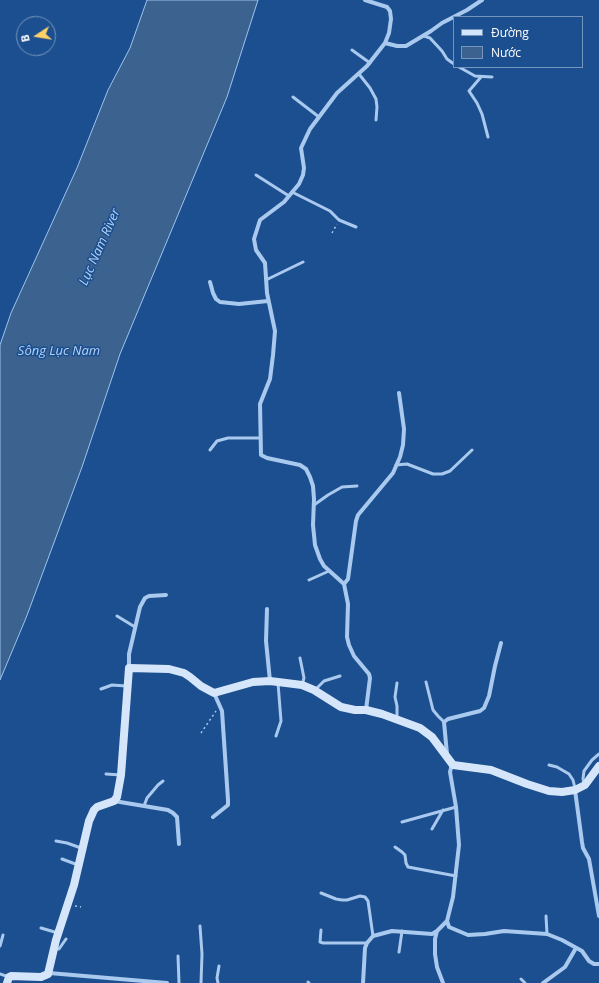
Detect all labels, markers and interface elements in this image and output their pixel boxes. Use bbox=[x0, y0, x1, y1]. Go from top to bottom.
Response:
north arrow bbox=[16, 16, 56, 56]
legend bbox=[453, 16, 583, 68]
text: Đường bbox=[491, 24, 529, 41]
text: B bbox=[17, 33, 33, 44]
text: Nước bbox=[491, 44, 521, 61]
water label: Lục Nam River bbox=[76, 206, 124, 288]
water label: Sông Lục Nam bbox=[18, 343, 100, 359]

